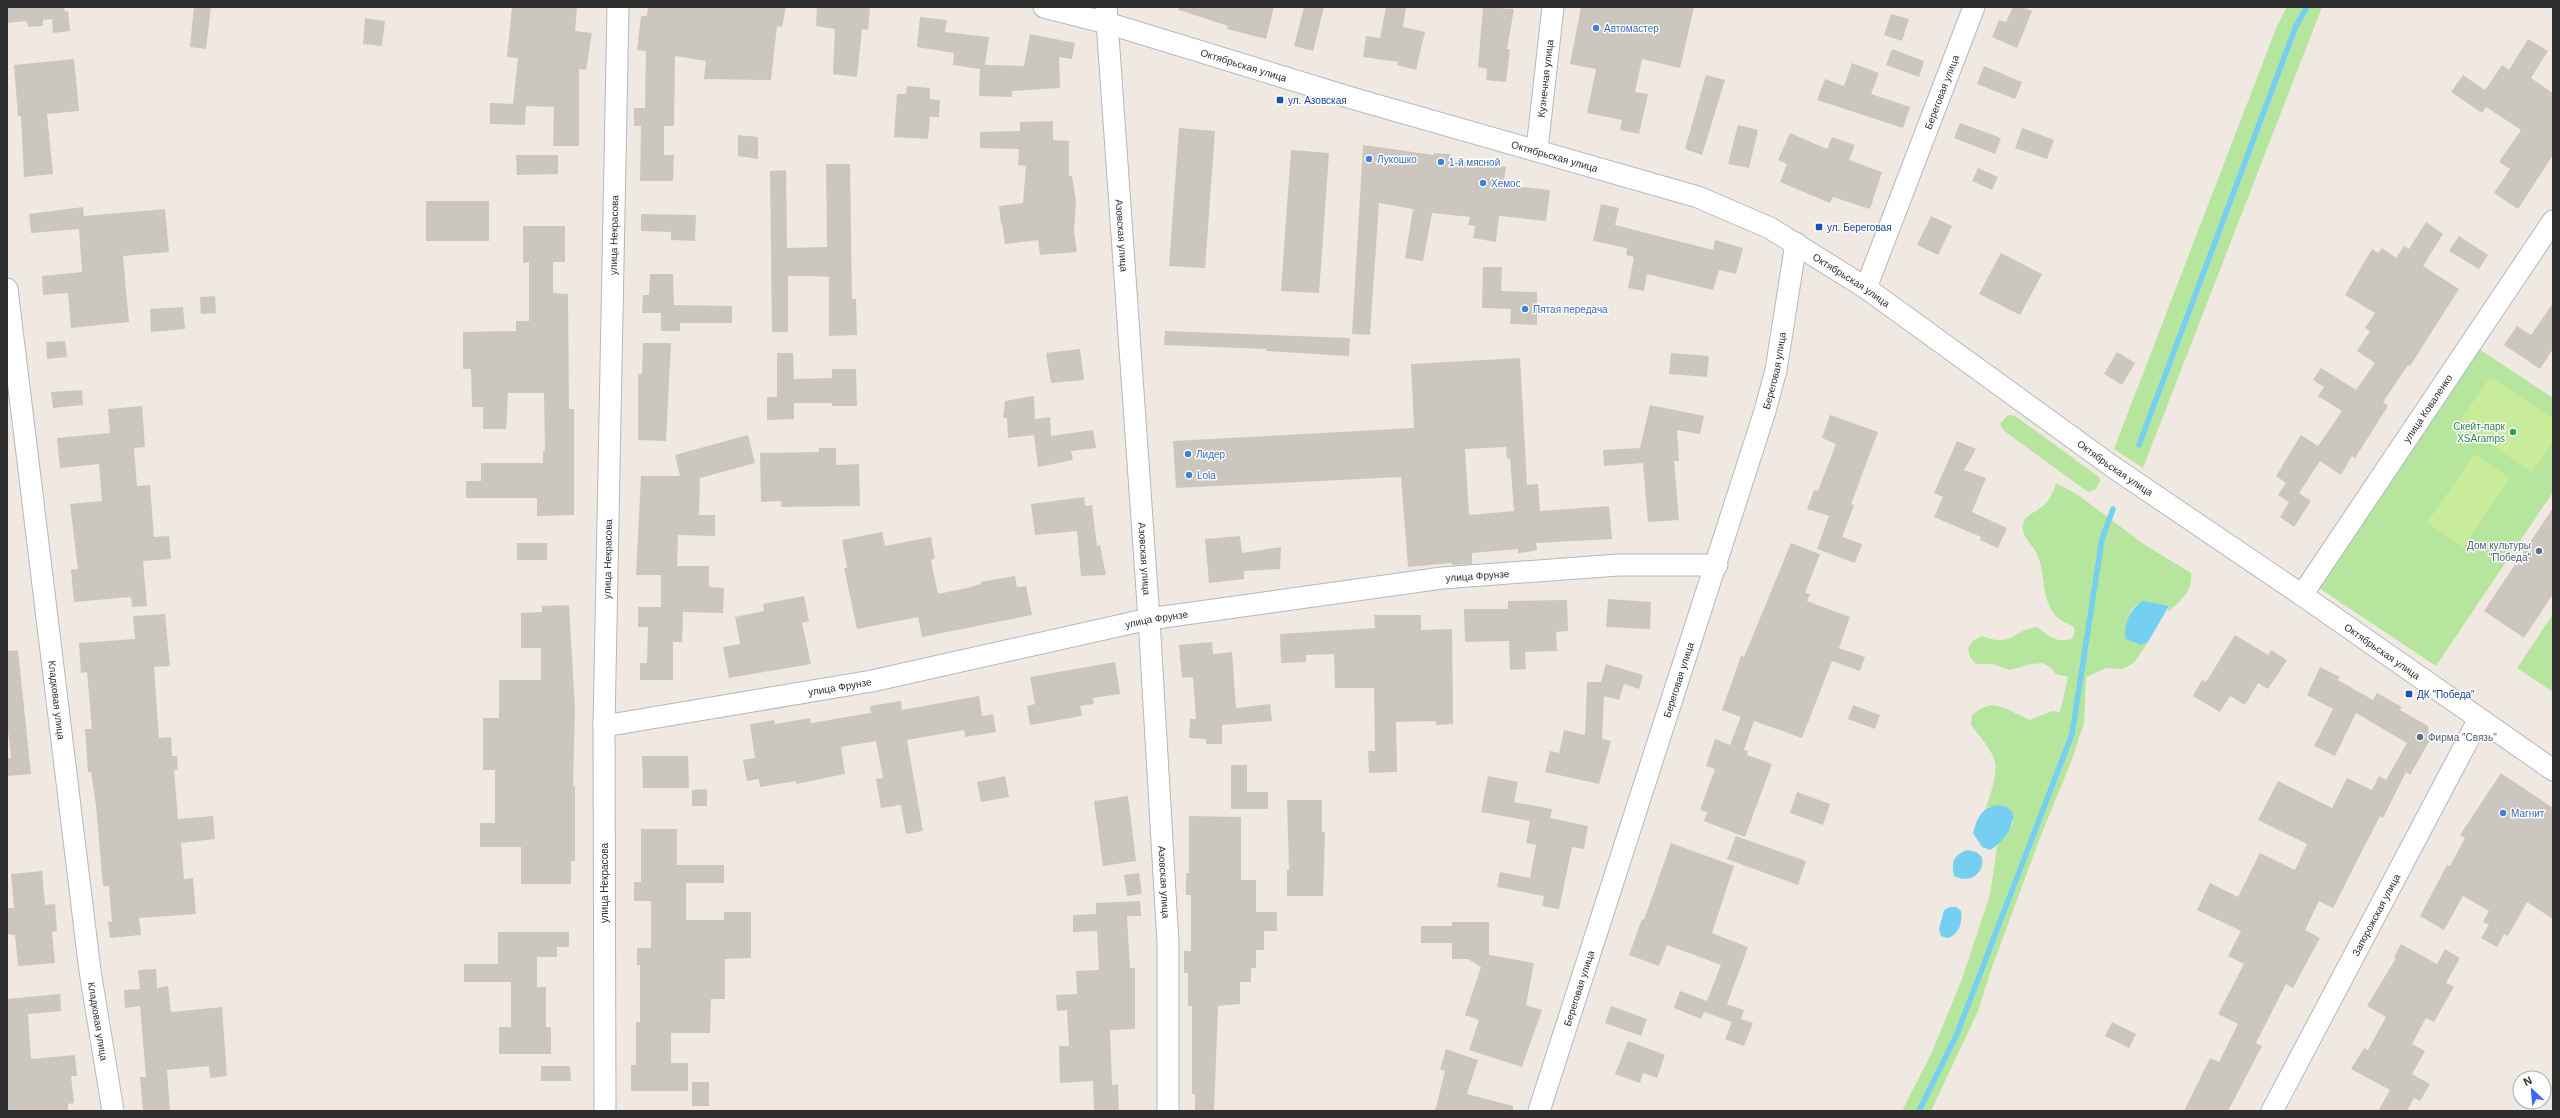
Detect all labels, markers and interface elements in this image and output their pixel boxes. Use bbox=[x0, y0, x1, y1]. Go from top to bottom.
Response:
marker: Автомастер bbox=[1591, 23, 1601, 33]
place label: Автомастер bbox=[1604, 23, 1659, 34]
street label: Кузнечная улица bbox=[1536, 39, 1555, 118]
street label: Октябрьская улица bbox=[1199, 47, 1288, 84]
street label: Береговая улица bbox=[1923, 53, 1961, 131]
marker: ул. Азовская bbox=[1275, 95, 1285, 105]
place label: ул. Азовская bbox=[1288, 95, 1347, 106]
street label: Октябрьская улица bbox=[1510, 139, 1600, 174]
marker: Лукошко bbox=[1364, 154, 1374, 164]
place label: Лукошко bbox=[1377, 154, 1417, 165]
marker: 1-й мясной bbox=[1436, 157, 1446, 167]
place label: 1-й мясной bbox=[1449, 157, 1500, 168]
marker: Хемос bbox=[1478, 178, 1488, 188]
place label: Хемос bbox=[1491, 178, 1521, 189]
street label: улица Некрасова bbox=[608, 195, 620, 275]
street label: Азовская улица bbox=[1114, 199, 1130, 273]
marker: ул. Береговая bbox=[1814, 222, 1824, 232]
place label: ул. Береговая bbox=[1827, 222, 1892, 233]
street label: Октябрьская улица bbox=[1811, 251, 1892, 310]
marker: Пятая передача bbox=[1520, 304, 1530, 314]
place label: Пятая передача bbox=[1533, 304, 1608, 315]
street label: Береговая улица bbox=[1761, 331, 1788, 411]
street label: улица Коваленко bbox=[2401, 372, 2455, 445]
place label: Скейт-парк XSAramps bbox=[2453, 421, 2506, 444]
marker: Скейт-парк XSAramps bbox=[2508, 427, 2518, 437]
street label: Октябрьская улица bbox=[2075, 438, 2155, 499]
marker: Лидер bbox=[1183, 449, 1193, 459]
place label: Лидер bbox=[1196, 449, 1226, 460]
marker: Lola bbox=[1184, 470, 1194, 480]
place label: Lola bbox=[1197, 470, 1216, 481]
street label: улица Некрасова bbox=[601, 518, 614, 599]
street label: Азовская улица bbox=[1136, 522, 1152, 596]
place label: Дом культуры "Победа" bbox=[2467, 540, 2531, 563]
marker: Дом культуры "Победа" bbox=[2534, 546, 2544, 556]
street label: улица Фрунзе bbox=[1445, 568, 1510, 584]
street label: улица Фрунзе bbox=[1124, 609, 1189, 630]
street label: Октябрьская улица bbox=[2342, 621, 2422, 682]
street label: Береговая улица bbox=[1661, 640, 1696, 719]
street label: Кладковая улица bbox=[46, 660, 67, 741]
street label: улица Фрунзе bbox=[807, 676, 873, 698]
marker: ДК "Победа" bbox=[2404, 689, 2414, 699]
place label: ДК "Победа" bbox=[2417, 689, 2475, 700]
marker: Фирма "Связь" bbox=[2415, 732, 2425, 742]
place label: Фирма "Связь" bbox=[2428, 732, 2497, 743]
marker: Магнит bbox=[2498, 808, 2508, 818]
place label: Магнит bbox=[2511, 808, 2545, 819]
street label: улица Некрасова bbox=[599, 843, 610, 923]
street label: Азовская улица bbox=[1156, 845, 1172, 919]
street label: Запорожская улица bbox=[2350, 872, 2402, 958]
street label: Береговая улица bbox=[1562, 949, 1597, 1028]
street label: Кладковая улица bbox=[86, 981, 110, 1062]
north arrow bbox=[2512, 1070, 2552, 1110]
text: N bbox=[2521, 1074, 2534, 1088]

